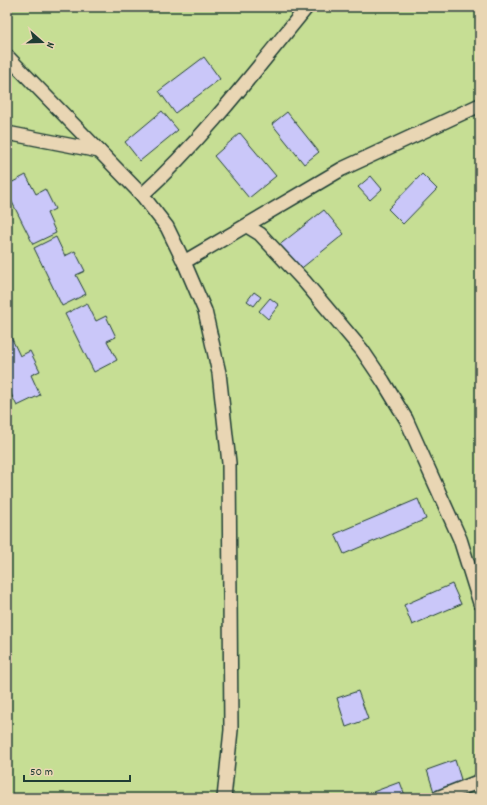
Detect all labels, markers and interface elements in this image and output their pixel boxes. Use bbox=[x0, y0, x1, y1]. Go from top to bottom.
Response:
north arrow bbox=[22, 22, 62, 62]
text: N bbox=[41, 39, 58, 51]
scale bar bbox=[24, 757, 130, 783]
text: 50 m bbox=[30, 764, 53, 781]

